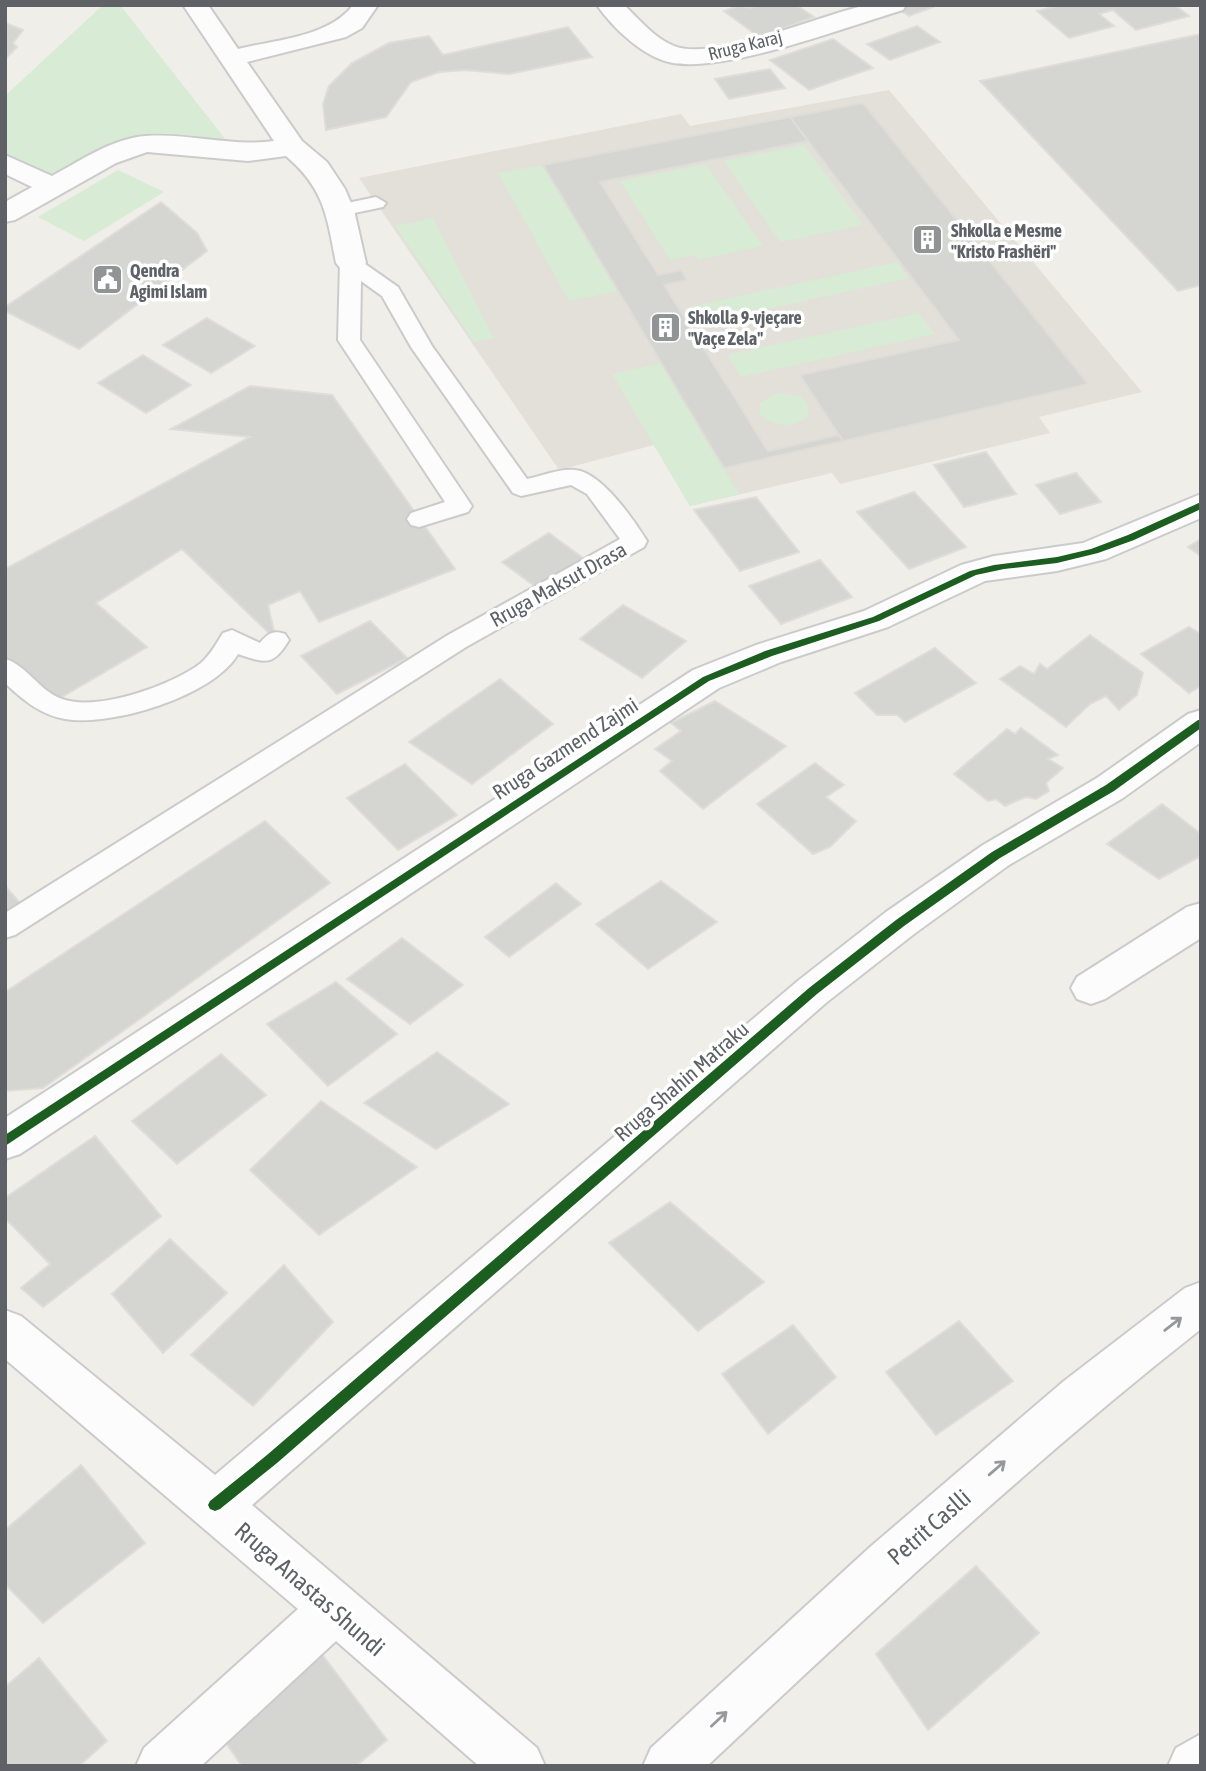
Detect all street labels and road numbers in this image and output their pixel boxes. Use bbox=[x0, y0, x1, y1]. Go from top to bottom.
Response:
street label: Rruga Karaj bbox=[706, 26, 784, 64]
street label: Rruga Maksut Drasa bbox=[486, 537, 630, 631]
street label: Rruga Gazmend Zajmi bbox=[488, 692, 642, 804]
street label: Rruga Shahin Matraku bbox=[609, 1016, 753, 1146]
street label: Petrit Caslli bbox=[882, 1484, 976, 1570]
street label: Rruga Anastas Shundi bbox=[230, 1517, 390, 1661]

